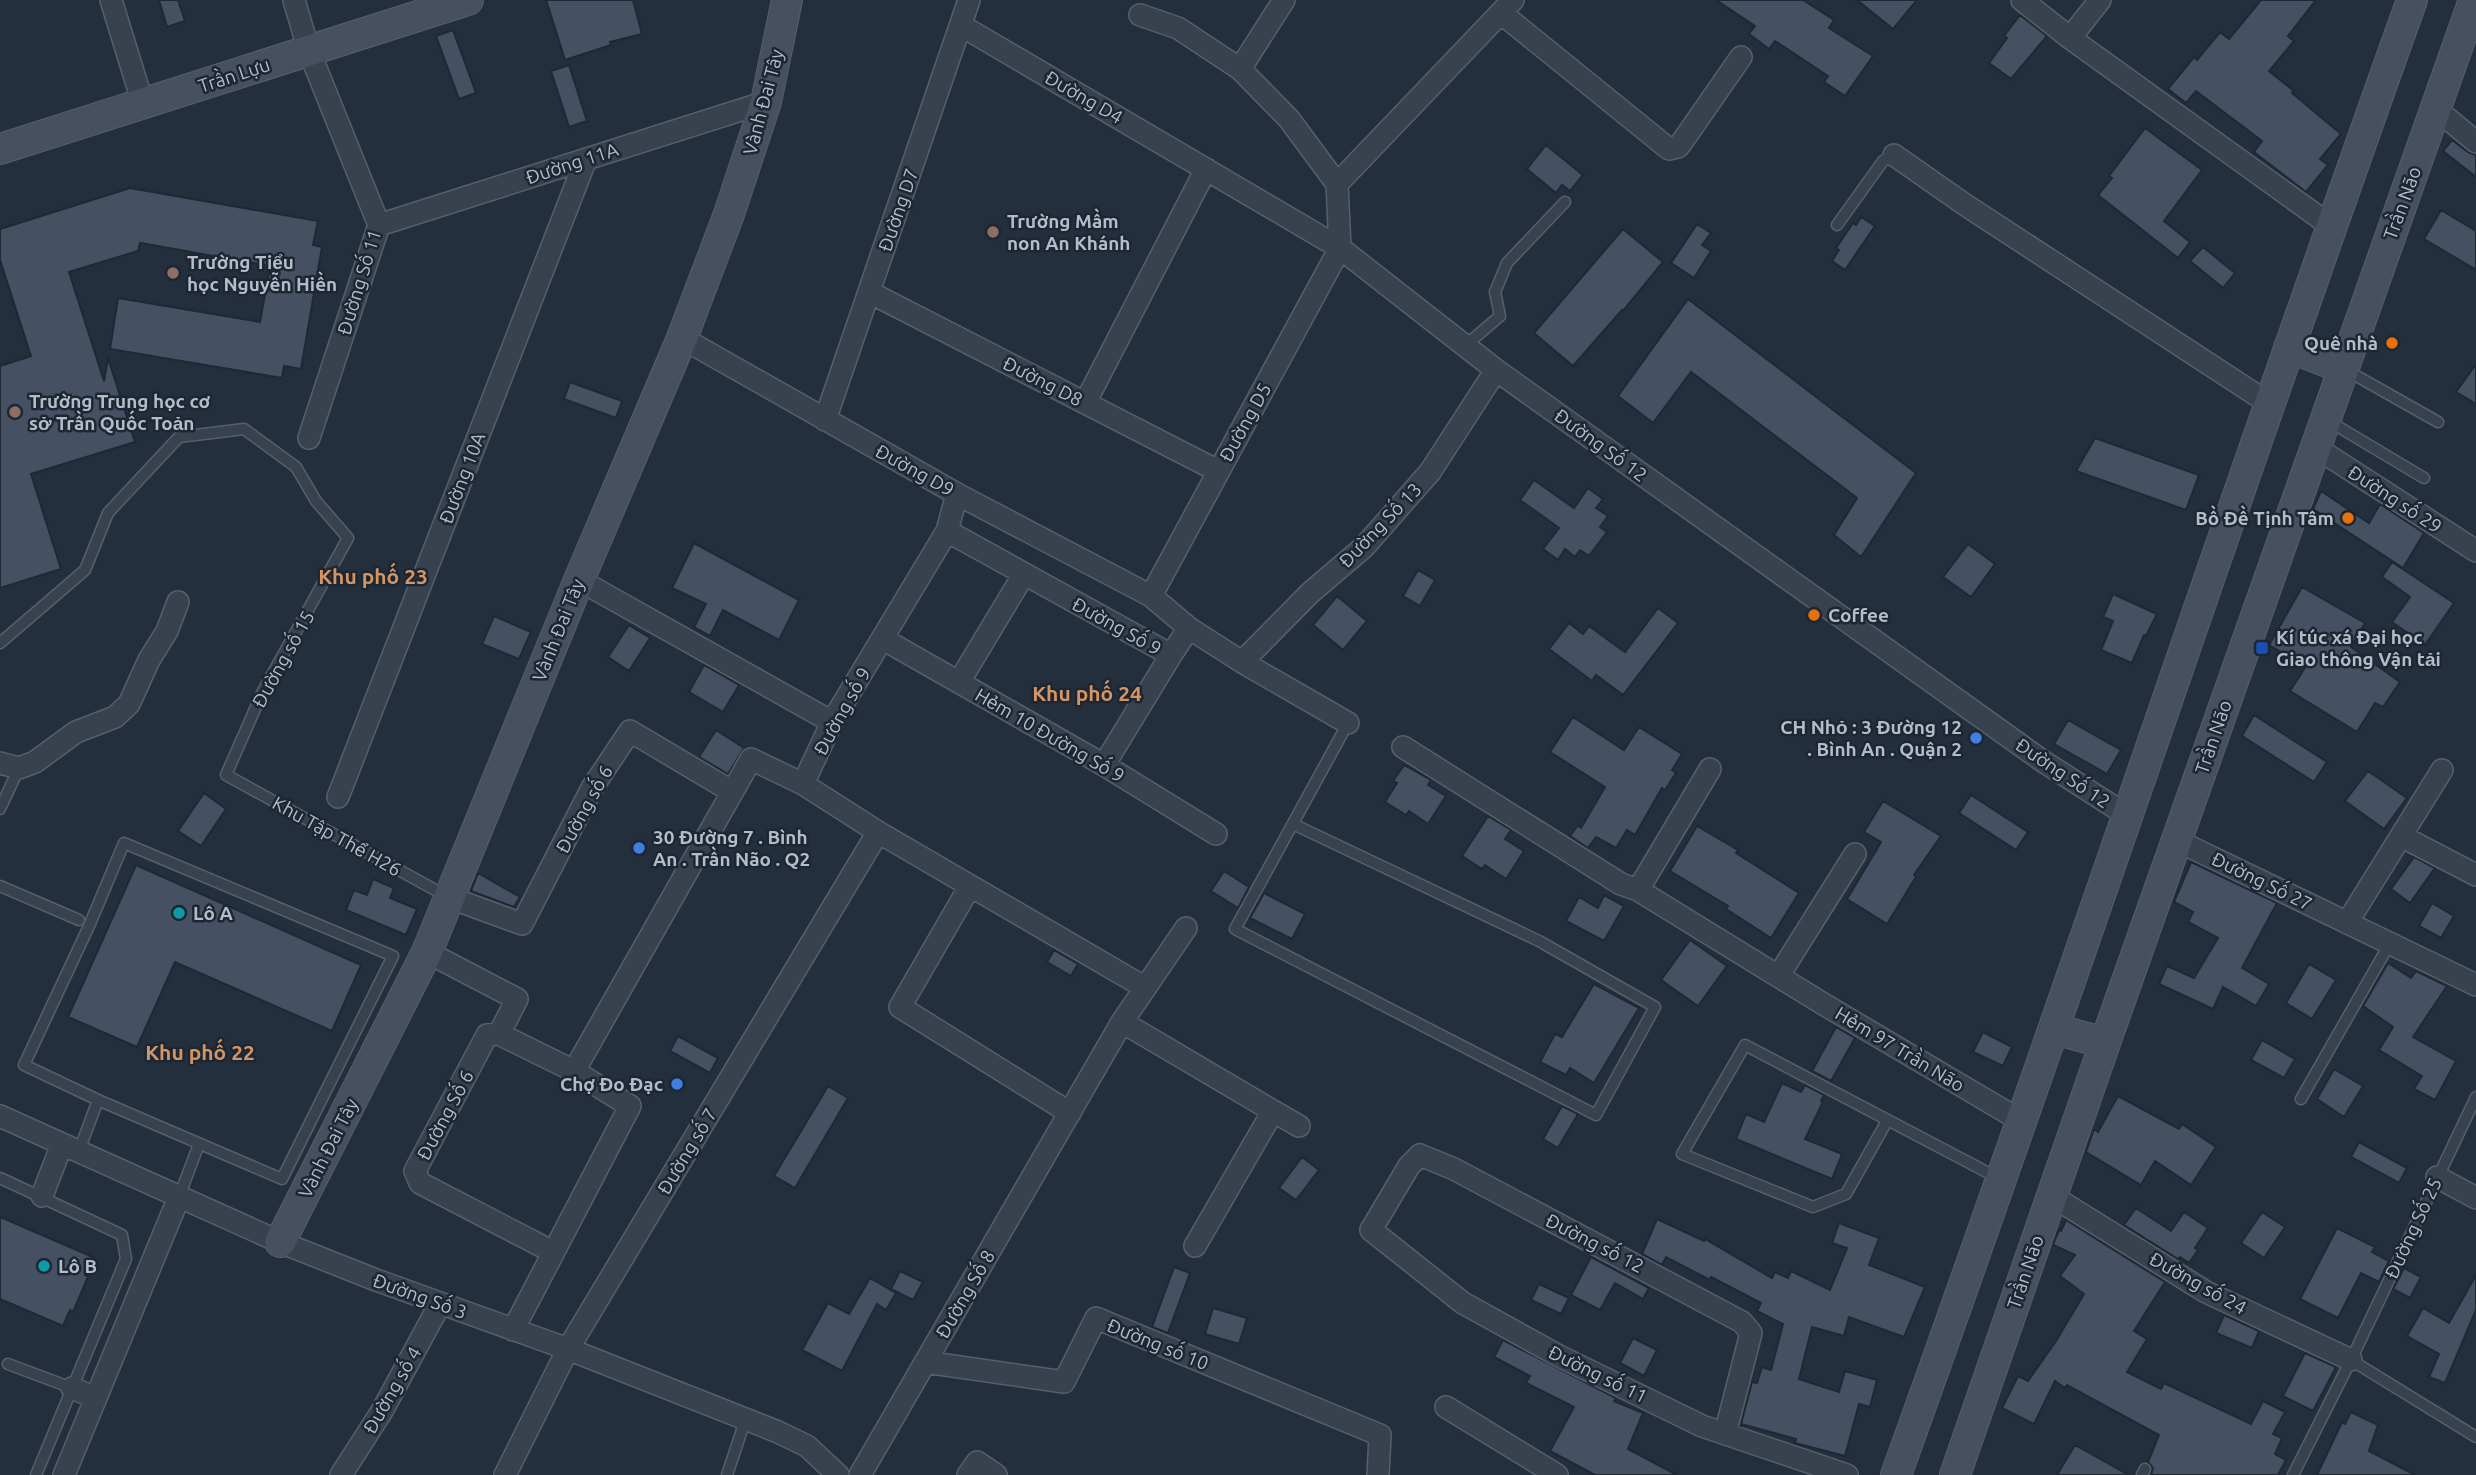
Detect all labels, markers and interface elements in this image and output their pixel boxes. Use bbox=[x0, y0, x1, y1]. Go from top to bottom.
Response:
street label: Vành Đai Tây bbox=[738, 47, 788, 157]
street label: Trần Lựu bbox=[195, 52, 272, 97]
street label: Đường D4 bbox=[1041, 66, 1127, 128]
street label: Đường 11A bbox=[523, 138, 622, 188]
street label: Trần Não bbox=[2377, 163, 2425, 243]
street label: Đường D7 bbox=[874, 166, 922, 254]
place label: Trường Mầm non An Khánh bbox=[1007, 208, 1130, 254]
marker: Trường Mầm non An Khánh bbox=[985, 224, 1001, 240]
street label: Đường Số 11 bbox=[331, 226, 385, 337]
place label: Trường Tiểu học Nguyễn Hiền bbox=[187, 251, 337, 295]
marker: Trường Tiểu học Nguyễn Hiền bbox=[165, 265, 181, 281]
place label: Quê nhà bbox=[2304, 332, 2378, 354]
marker: Quê nhà bbox=[2384, 335, 2400, 351]
street label: Đường D8 bbox=[1000, 352, 1086, 410]
street label: Đường D5 bbox=[1214, 379, 1276, 465]
place label: Trường Trung học cơ sở Trần Quốc Toản bbox=[29, 390, 210, 434]
street label: Đường Số 12 bbox=[1550, 403, 1653, 486]
marker: Trường Trung học cơ sở Trần Quốc Toản bbox=[7, 404, 23, 420]
street label: Đường 10A bbox=[435, 429, 490, 527]
street label: Đường D9 bbox=[872, 439, 958, 501]
street label: Đường số 29 bbox=[2344, 459, 2447, 537]
street label: Đường Số 13 bbox=[1333, 477, 1426, 572]
place label: Bồ Đề Tịnh Tâm bbox=[2195, 505, 2334, 529]
marker: Bồ Đề Tịnh Tâm bbox=[2340, 510, 2356, 526]
district label: Khu phố 23 bbox=[318, 562, 428, 588]
street label: Vành Đai Tây bbox=[527, 575, 589, 685]
street label: Đường Số 9 bbox=[1069, 591, 1166, 659]
place label: Coffee bbox=[1828, 604, 1889, 626]
street label: Đường số 15 bbox=[246, 606, 319, 711]
marker: Coffee bbox=[1806, 607, 1822, 623]
place label: Kí túc xá Đại học Giao thông Vận tải bbox=[2276, 626, 2441, 670]
marker: Kí túc xá Đại học Giao thông Vận tải bbox=[2254, 640, 2270, 656]
street label: Đường số 9 bbox=[807, 663, 875, 759]
district label: Khu phố 24 bbox=[1032, 679, 1142, 705]
street label: Hẻm 10 Đường Số 9 bbox=[971, 682, 1129, 787]
street label: Trần Não bbox=[2189, 697, 2236, 777]
place label: CH Nhỏ : 3 Đường 12 . Bình An . Quận 2 bbox=[1780, 716, 1962, 760]
marker: CH Nhỏ : 3 Đường 12 . Bình An . Quận 2 bbox=[1968, 730, 1984, 746]
street label: Đường Số 12 bbox=[2012, 732, 2115, 813]
street label: Đường số 6 bbox=[549, 761, 617, 857]
street label: Khu Tập Thể H26 bbox=[269, 792, 405, 880]
place label: 30 Đường 7 . Bình An . Trần Não . Q2 bbox=[653, 826, 810, 870]
marker: 30 Đường 7 . Bình An . Trần Não . Q2 bbox=[631, 840, 647, 856]
street label: Đường Số 27 bbox=[2208, 846, 2317, 915]
place label: Lô A bbox=[193, 902, 233, 924]
marker: Lô A bbox=[171, 905, 187, 921]
street label: Hẻm 97 Trần Não bbox=[1831, 1000, 1969, 1096]
district label: Khu phố 22 bbox=[145, 1038, 255, 1064]
street label: Đường Số 6 bbox=[411, 1066, 478, 1164]
place label: Chợ Đo Đạc bbox=[560, 1073, 663, 1095]
marker: Chợ Đo Đạc bbox=[669, 1076, 685, 1092]
street label: Vành Đai Tây bbox=[294, 1095, 362, 1201]
street label: Đường số 7 bbox=[651, 1103, 721, 1198]
street label: Đường Số 25 bbox=[2378, 1173, 2446, 1282]
street label: Đường số 12 bbox=[1542, 1207, 1649, 1277]
street label: Trần Não bbox=[2001, 1232, 2048, 1312]
street label: Đường Số 8 bbox=[929, 1245, 999, 1342]
street label: Đường số 24 bbox=[2146, 1246, 2251, 1319]
place label: Lô B bbox=[58, 1255, 97, 1277]
marker: Lô B bbox=[36, 1258, 52, 1274]
street label: Đường Số 3 bbox=[370, 1267, 471, 1323]
street label: Đường số 10 bbox=[1104, 1312, 1213, 1374]
street label: Đường số 11 bbox=[1545, 1339, 1652, 1407]
street label: Đường số 4 bbox=[357, 1342, 426, 1437]

